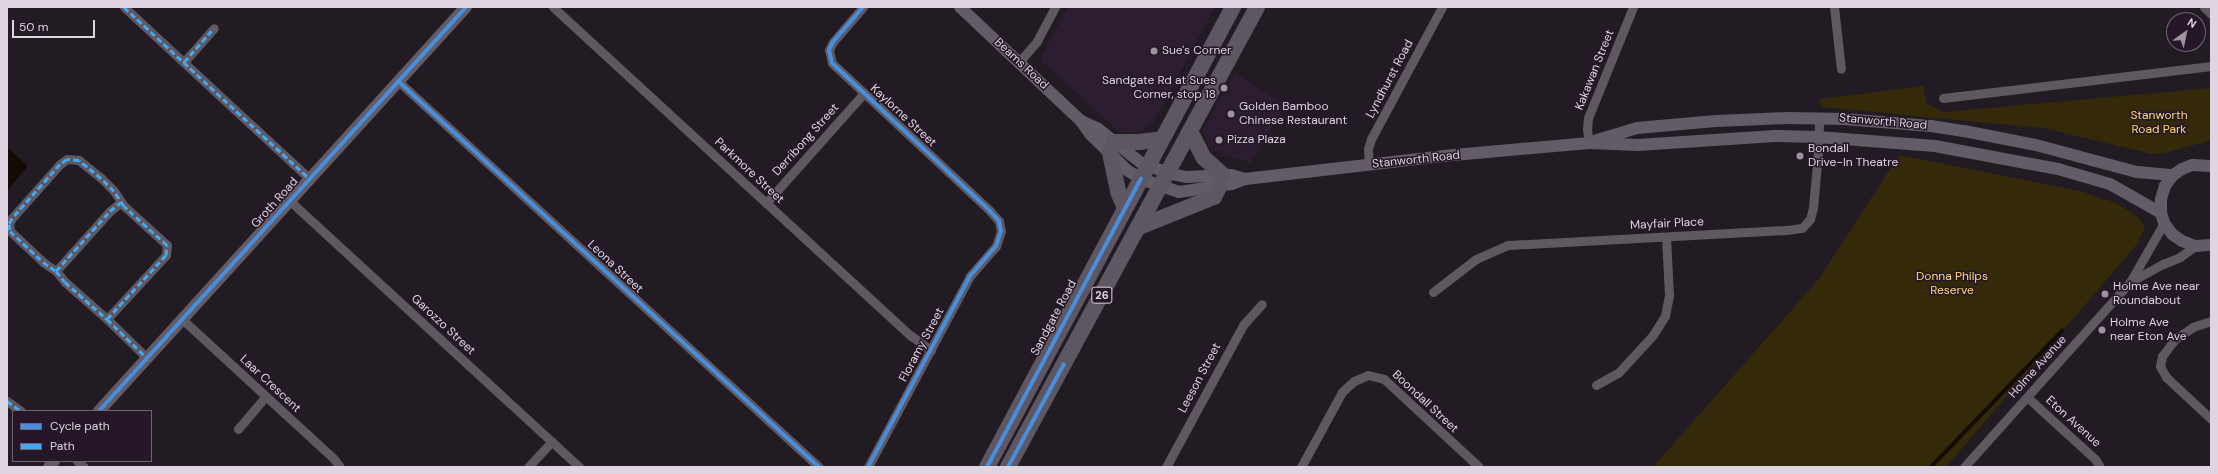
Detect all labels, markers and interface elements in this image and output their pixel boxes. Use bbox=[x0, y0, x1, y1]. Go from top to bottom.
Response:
scale bar bbox=[14, 12, 97, 38]
north arrow bbox=[2166, 12, 2206, 52]
text: N bbox=[2185, 15, 2199, 31]
text: 50 m bbox=[19, 19, 48, 35]
street label: Kakawan Street bbox=[1572, 28, 1618, 112]
street label: Beams Road bbox=[991, 35, 1051, 93]
street label: Lyndhurst Road bbox=[1363, 37, 1417, 121]
place label: Sue's Corner bbox=[1162, 44, 1232, 58]
marker: Sue's Corner bbox=[1149, 46, 1159, 56]
place label: Sandgate Rd at Sues Corner, stop 18 bbox=[1102, 74, 1216, 102]
street label: Kaylorne Street bbox=[867, 82, 939, 150]
marker: Sandgate Rd at Sues Corner, stop 18 bbox=[1219, 83, 1229, 93]
place label: Golden Bamboo Chinese Restaurant bbox=[1239, 100, 1347, 128]
street label: Derribong Street bbox=[770, 101, 842, 179]
marker: Golden Bamboo Chinese Restaurant bbox=[1226, 109, 1236, 119]
park label: Stanworth Road Park bbox=[2130, 109, 2188, 137]
street label: Stanworth Road bbox=[1838, 111, 1928, 133]
place label: Pizza Plaza bbox=[1227, 133, 1286, 147]
street label: Parkmore Street bbox=[711, 135, 787, 207]
marker: Pizza Plaza bbox=[1214, 135, 1224, 145]
place label: Bondall Drive-In Theatre bbox=[1808, 142, 1898, 170]
street label: Stanworth Road bbox=[1371, 148, 1461, 172]
marker: Bondall Drive-In Theatre bbox=[1795, 151, 1805, 161]
street label: Groth Road bbox=[249, 175, 301, 231]
street label: Mayfair Place bbox=[1630, 215, 1704, 233]
street label: Leona Street bbox=[584, 238, 646, 296]
park label: Donna Philps Reserve bbox=[1916, 270, 1988, 298]
street label: Sandgate Road bbox=[1028, 278, 1080, 358]
place label: Holme Ave near Roundabout bbox=[2113, 280, 2200, 308]
road number: 26 bbox=[1091, 286, 1113, 304]
marker: Holme Ave near Roundabout bbox=[2100, 289, 2110, 299]
street label: Garozzo Street bbox=[408, 292, 478, 358]
street label: Floramy Street bbox=[896, 306, 948, 384]
place label: Holme Ave near Eton Ave bbox=[2110, 316, 2187, 344]
marker: Holme Ave near Eton Ave bbox=[2097, 325, 2107, 335]
street label: Holme Avenue bbox=[2006, 333, 2070, 401]
street label: Leeson Street bbox=[1176, 341, 1224, 415]
street label: Laar Crescent bbox=[237, 352, 303, 416]
street label: Boondall Street bbox=[1389, 368, 1461, 436]
street label: Eton Avenue bbox=[2042, 393, 2104, 451]
legend bbox=[12, 410, 152, 462]
text: Cycle path bbox=[50, 418, 110, 434]
text: Path bbox=[50, 438, 75, 454]

